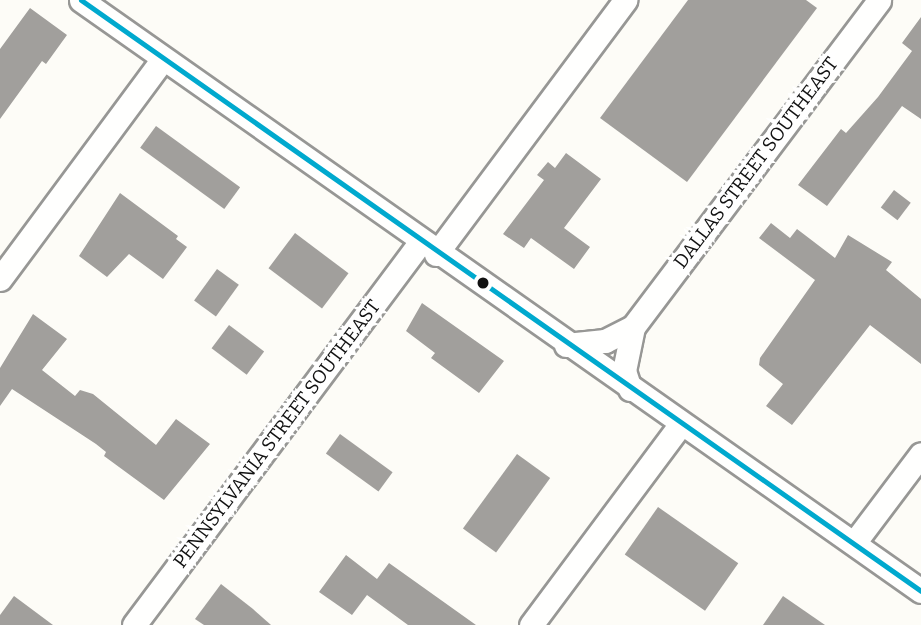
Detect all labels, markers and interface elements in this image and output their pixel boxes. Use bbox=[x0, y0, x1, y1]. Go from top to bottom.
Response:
street label: DALLAS STREET SOUTHEAST bbox=[669, 53, 843, 273]
unlabelled marker bbox=[476, 276, 490, 290]
street label: PENNSYLVANIA STREET SOUTHEAST bbox=[169, 296, 385, 572]

